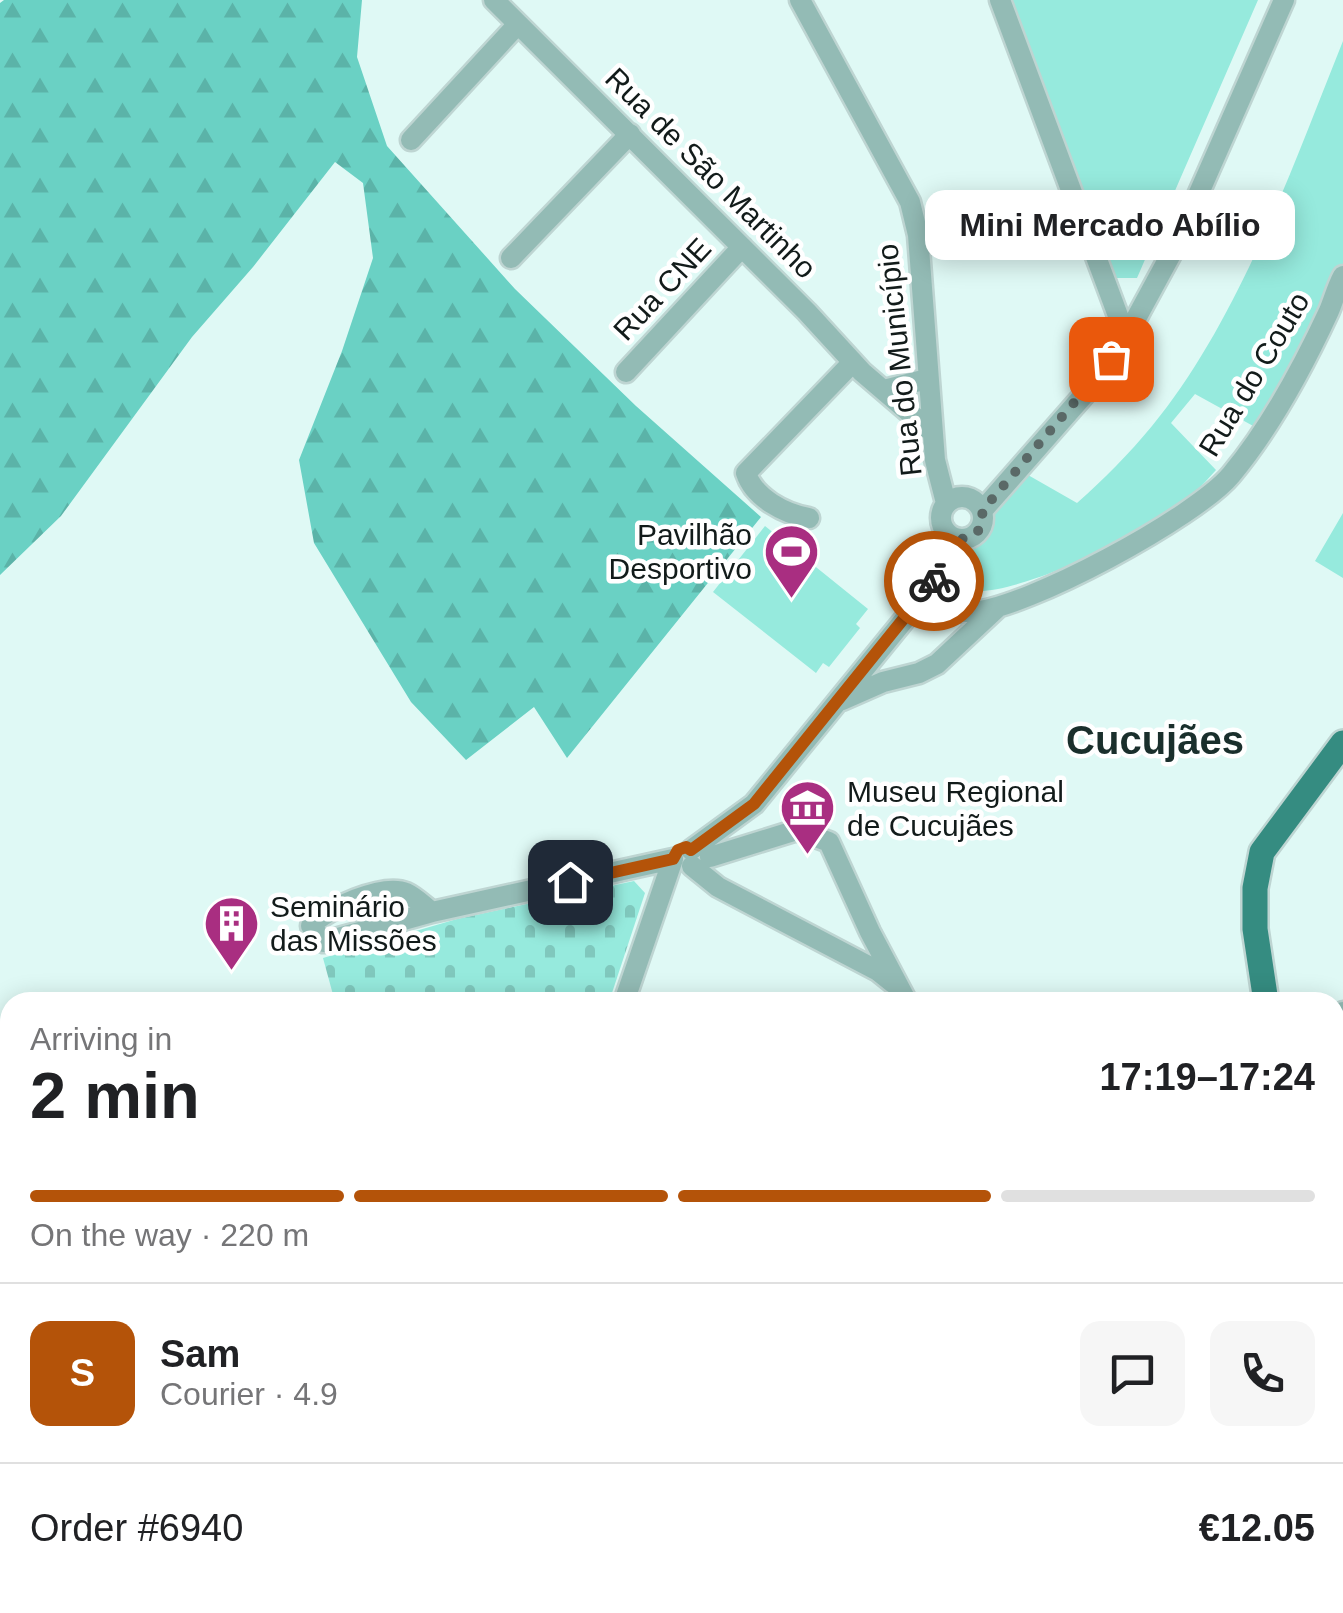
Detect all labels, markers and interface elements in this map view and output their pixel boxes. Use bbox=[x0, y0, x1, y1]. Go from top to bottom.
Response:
street label: Rua de São Martinho bbox=[599, 61, 823, 285]
callout: Mini Mercado Abílio bbox=[926, 189, 1296, 259]
text: Mini Mercado Abílio bbox=[959, 207, 1261, 243]
street label: Rua CNE bbox=[607, 231, 717, 347]
street label: Rua do Município bbox=[870, 242, 928, 478]
street label: Rua do Couto bbox=[1192, 286, 1316, 462]
pin bbox=[1069, 317, 1154, 402]
icon: bag bbox=[1084, 332, 1139, 387]
place label: Pavilhão Desportivo bbox=[609, 518, 752, 585]
sports icon: Pavilhão Desportivo bbox=[761, 521, 821, 600]
courier bbox=[884, 531, 984, 631]
icon: bike bbox=[907, 554, 962, 609]
district label: Cucujães bbox=[1066, 718, 1244, 762]
place label: Museu Regional de Cucujães bbox=[847, 775, 1064, 842]
museum icon: Museu Regional de Cucujães bbox=[778, 778, 838, 857]
pin bbox=[528, 840, 613, 925]
icon: home bbox=[543, 855, 598, 910]
place label: Seminário das Missões bbox=[270, 890, 437, 957]
building icon: Seminário das Missões bbox=[201, 893, 261, 972]
text: Arriving in bbox=[30, 1021, 172, 1057]
text: 17:19–17:24 bbox=[1099, 1056, 1315, 1098]
text: 2 min bbox=[30, 1059, 200, 1132]
text: On the way · 220 m bbox=[30, 1217, 309, 1253]
button: chat bbox=[1080, 1321, 1185, 1426]
button: phone bbox=[1210, 1321, 1315, 1426]
text: Sam bbox=[160, 1333, 240, 1375]
text: S bbox=[70, 1352, 95, 1394]
text: Courier · 4.9 bbox=[160, 1376, 338, 1412]
text: Order #6940 bbox=[30, 1507, 243, 1549]
text: €12.05 bbox=[1199, 1507, 1315, 1549]

